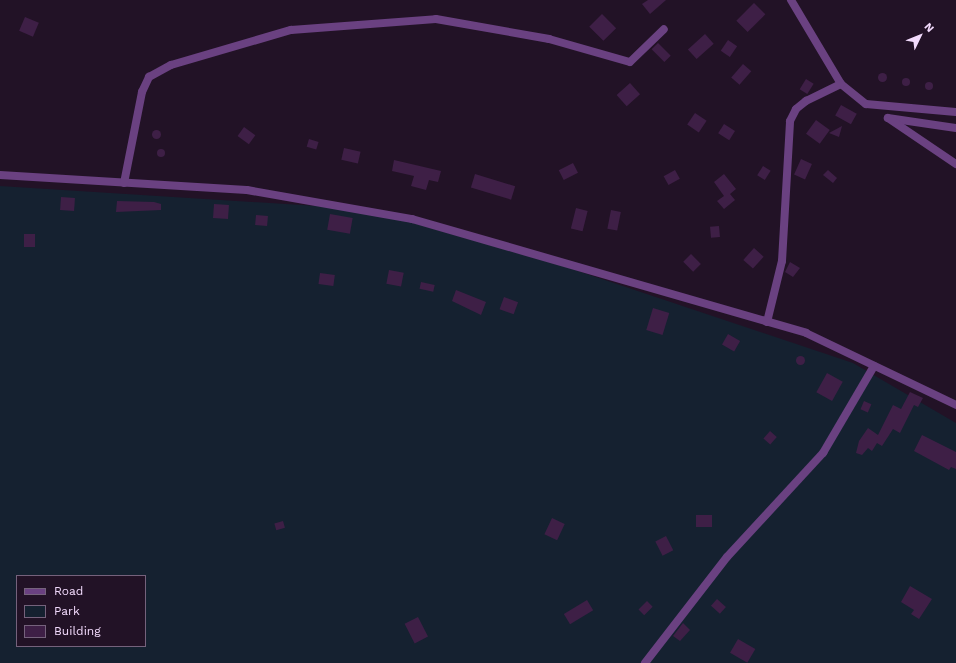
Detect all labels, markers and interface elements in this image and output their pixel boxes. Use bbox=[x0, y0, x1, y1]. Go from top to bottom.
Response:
north arrow bbox=[900, 16, 940, 56]
text: N bbox=[922, 20, 937, 35]
legend bbox=[16, 575, 146, 647]
text: Road bbox=[54, 584, 83, 598]
text: Park bbox=[54, 604, 80, 618]
text: Building bbox=[54, 624, 101, 638]

